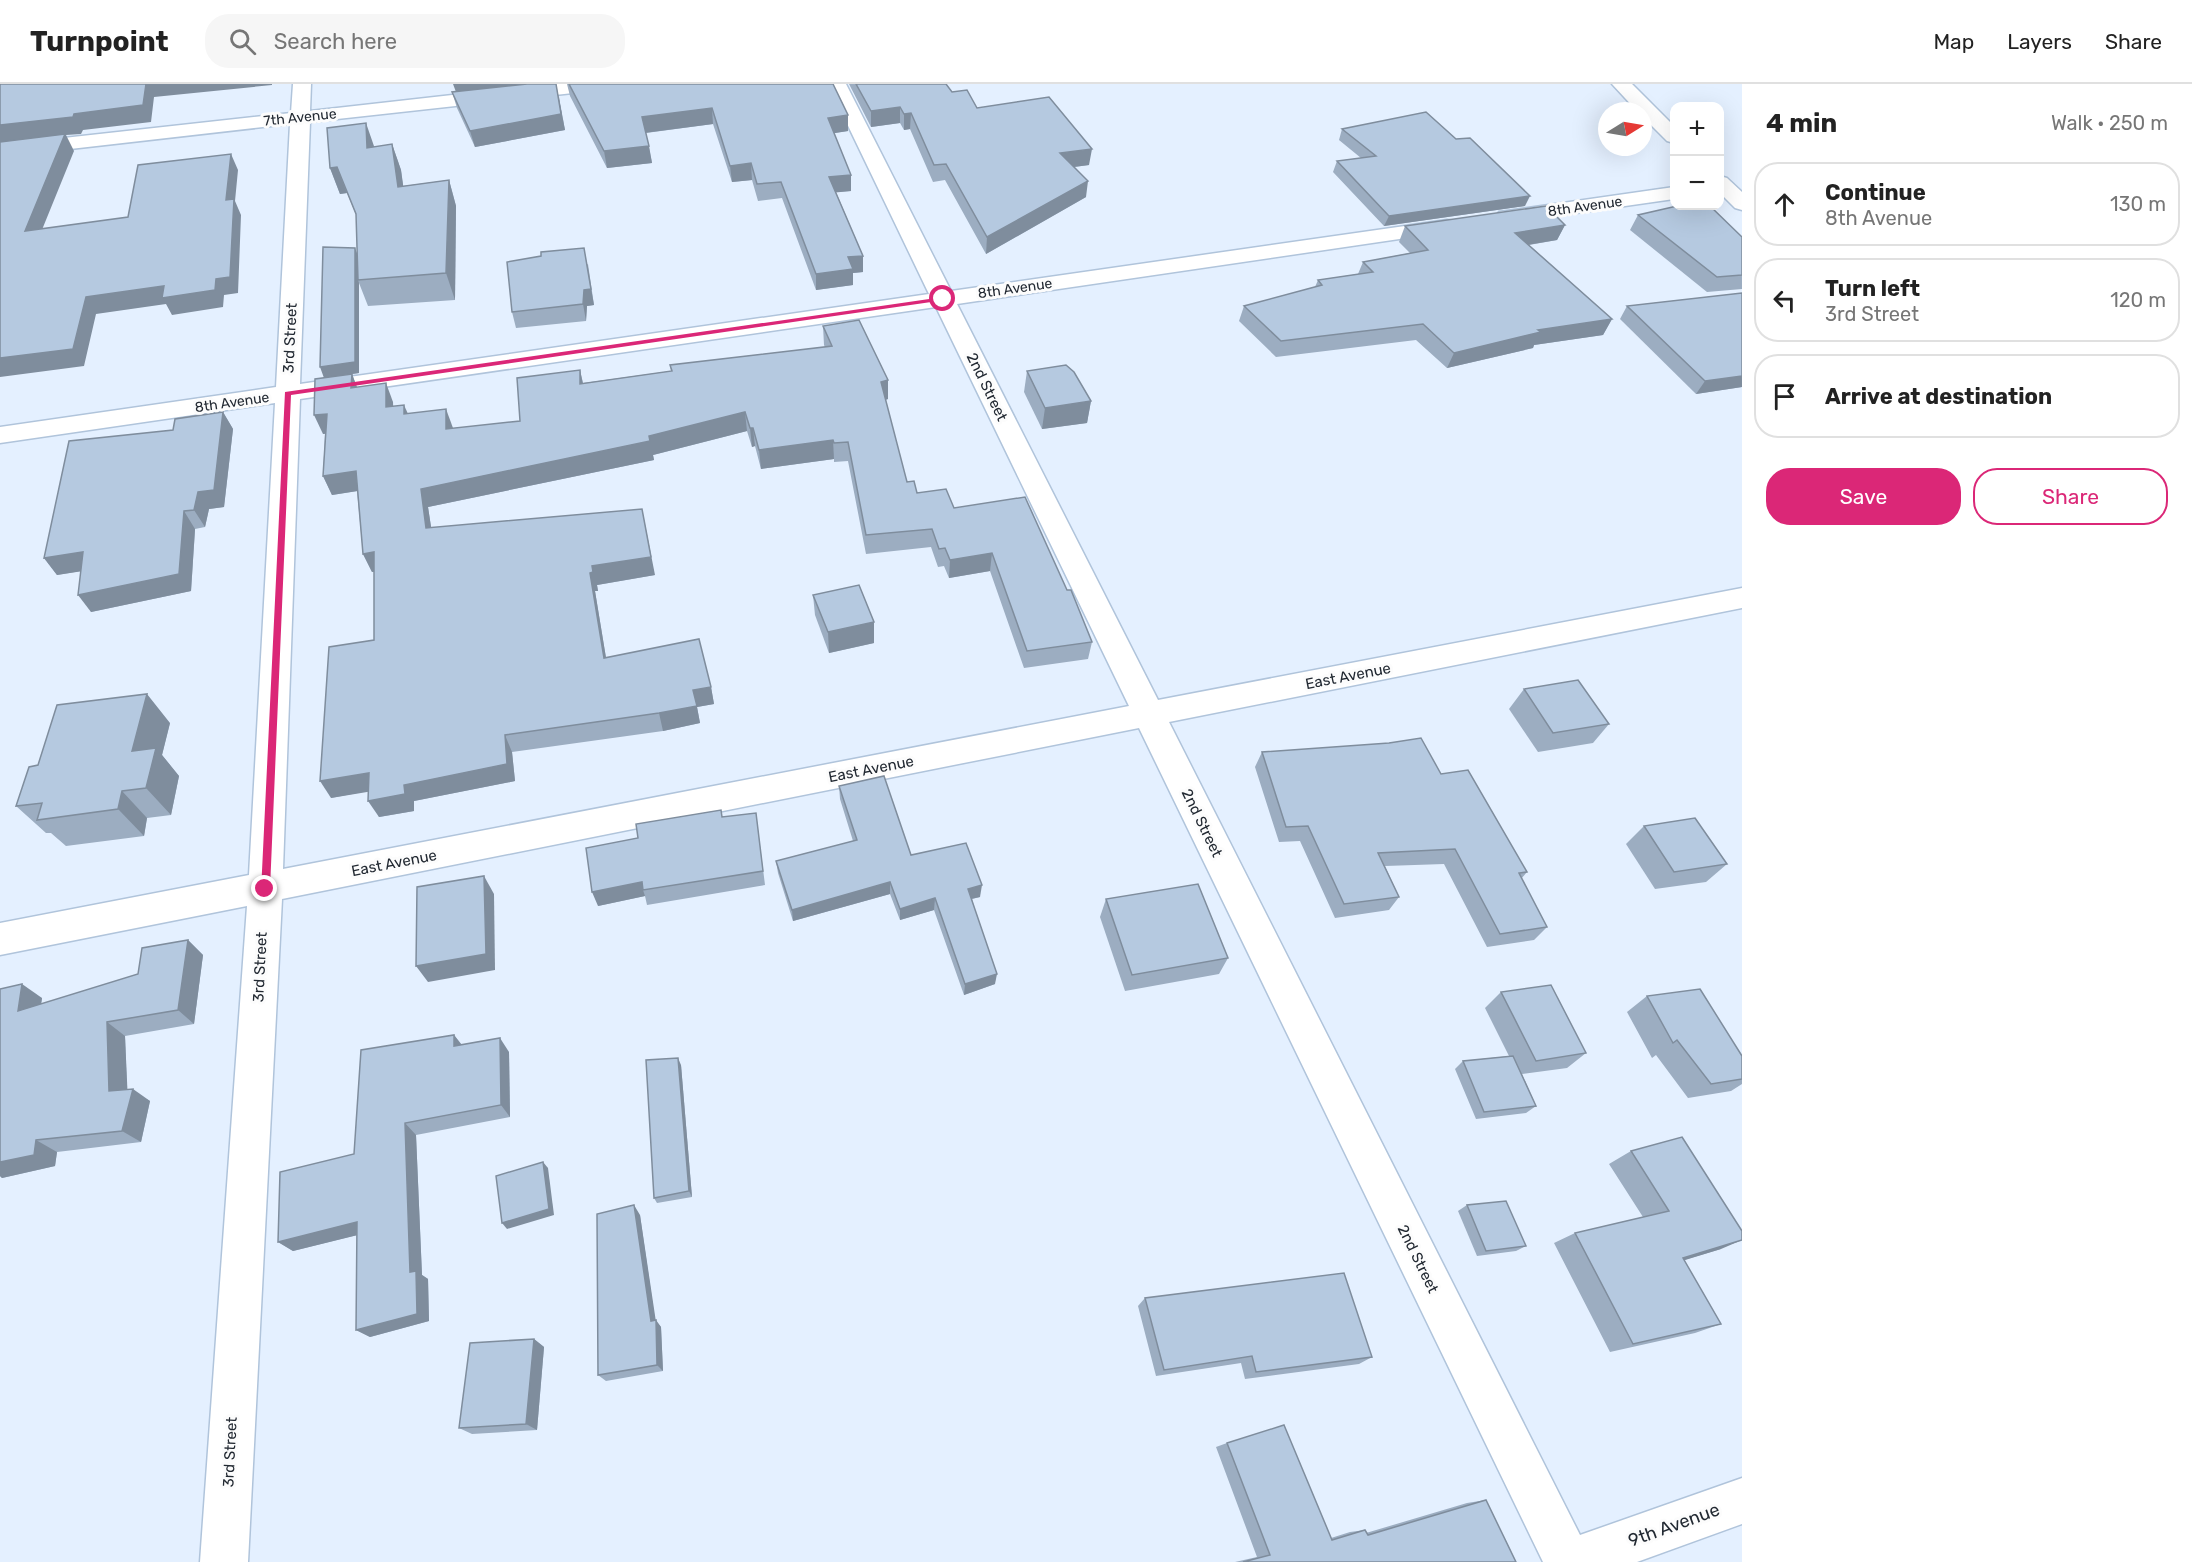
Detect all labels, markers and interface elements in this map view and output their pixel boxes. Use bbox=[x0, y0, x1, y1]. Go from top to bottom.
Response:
search box bbox=[205, 14, 625, 68]
text: Turnpoint bbox=[30, 25, 169, 58]
icon: search bbox=[226, 25, 259, 58]
text: Search here bbox=[274, 28, 397, 55]
text: Map bbox=[1933, 29, 1974, 54]
text: Layers bbox=[2007, 29, 2072, 54]
text: Share bbox=[2105, 29, 2162, 54]
north arrow bbox=[1598, 102, 1652, 156]
map controls bbox=[1670, 102, 1724, 210]
button: + bbox=[1670, 102, 1724, 156]
street label: 7th Avenue bbox=[263, 105, 338, 130]
text: 4 min bbox=[1766, 108, 1837, 139]
text: Walk · 250 m bbox=[2051, 111, 2168, 135]
button: − bbox=[1670, 156, 1724, 210]
text: Continue bbox=[1825, 179, 1926, 206]
icon: ahead bbox=[1768, 188, 1801, 221]
text: 130 m bbox=[2110, 192, 2166, 216]
street label: 8th Avenue bbox=[1547, 193, 1624, 220]
text: 8th Avenue bbox=[1825, 206, 1932, 230]
street label: 8th Avenue bbox=[977, 275, 1054, 302]
text: Turn left bbox=[1825, 275, 1920, 302]
icon: left bbox=[1768, 284, 1801, 317]
route start bbox=[929, 285, 955, 311]
text: 120 m bbox=[2110, 288, 2166, 312]
street label: 3rd Street bbox=[279, 302, 301, 374]
text: 3rd Street bbox=[1825, 302, 1919, 326]
street label: 2nd Street bbox=[963, 350, 1011, 424]
icon: arrive bbox=[1768, 380, 1801, 413]
text: Arrive at destination bbox=[1825, 383, 2052, 410]
street label: 8th Avenue bbox=[194, 389, 271, 416]
button: Save bbox=[1766, 468, 1961, 525]
button: Share bbox=[1973, 468, 2168, 525]
street label: East Avenue bbox=[1304, 659, 1392, 693]
street label: East Avenue bbox=[827, 752, 915, 786]
street label: 2nd Street bbox=[1178, 786, 1226, 860]
street label: East Avenue bbox=[350, 846, 438, 880]
route end bbox=[251, 875, 277, 901]
street label: 3rd Street bbox=[249, 931, 271, 1003]
street label: 2nd Street bbox=[1394, 1222, 1442, 1296]
street label: 3rd Street bbox=[219, 1416, 241, 1488]
street label: 9th Avenue bbox=[1625, 1498, 1723, 1552]

